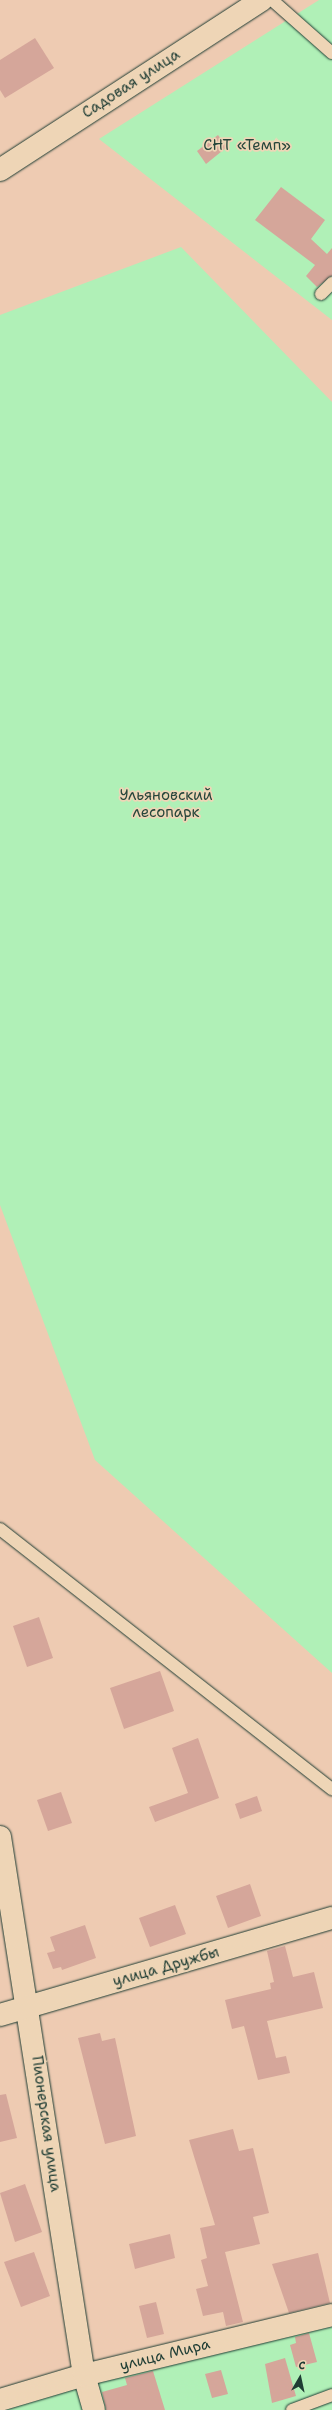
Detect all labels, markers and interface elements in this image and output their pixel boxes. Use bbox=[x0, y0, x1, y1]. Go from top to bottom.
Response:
street label: Садовая улица bbox=[79, 46, 183, 122]
park label: СНТ «Темп» bbox=[203, 137, 291, 155]
park label: Ульяновский лесопарк bbox=[119, 786, 213, 821]
street label: улица Дружбы bbox=[111, 1943, 221, 1991]
street label: Пионерская улица bbox=[28, 2055, 64, 2193]
street label: улица Мира bbox=[118, 2335, 212, 2375]
north arrow bbox=[280, 2358, 320, 2398]
text: С bbox=[297, 2358, 306, 2374]

